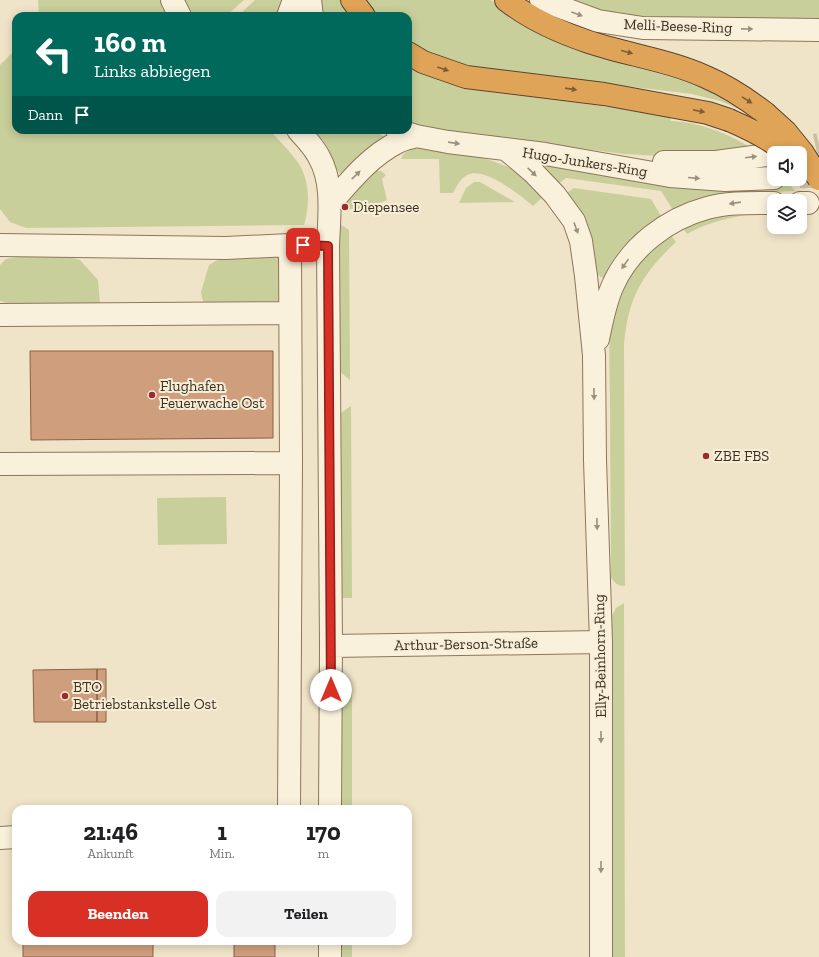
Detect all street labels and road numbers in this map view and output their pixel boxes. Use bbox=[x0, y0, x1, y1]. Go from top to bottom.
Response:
street label: Melli-Beese-Ring bbox=[623, 15, 733, 37]
street label: Hugo-Junkers-Ring bbox=[521, 143, 649, 181]
street label: Elly-Beinhorn-Ring bbox=[590, 594, 610, 718]
street label: Arthur-Berson-Straße bbox=[394, 634, 538, 654]

